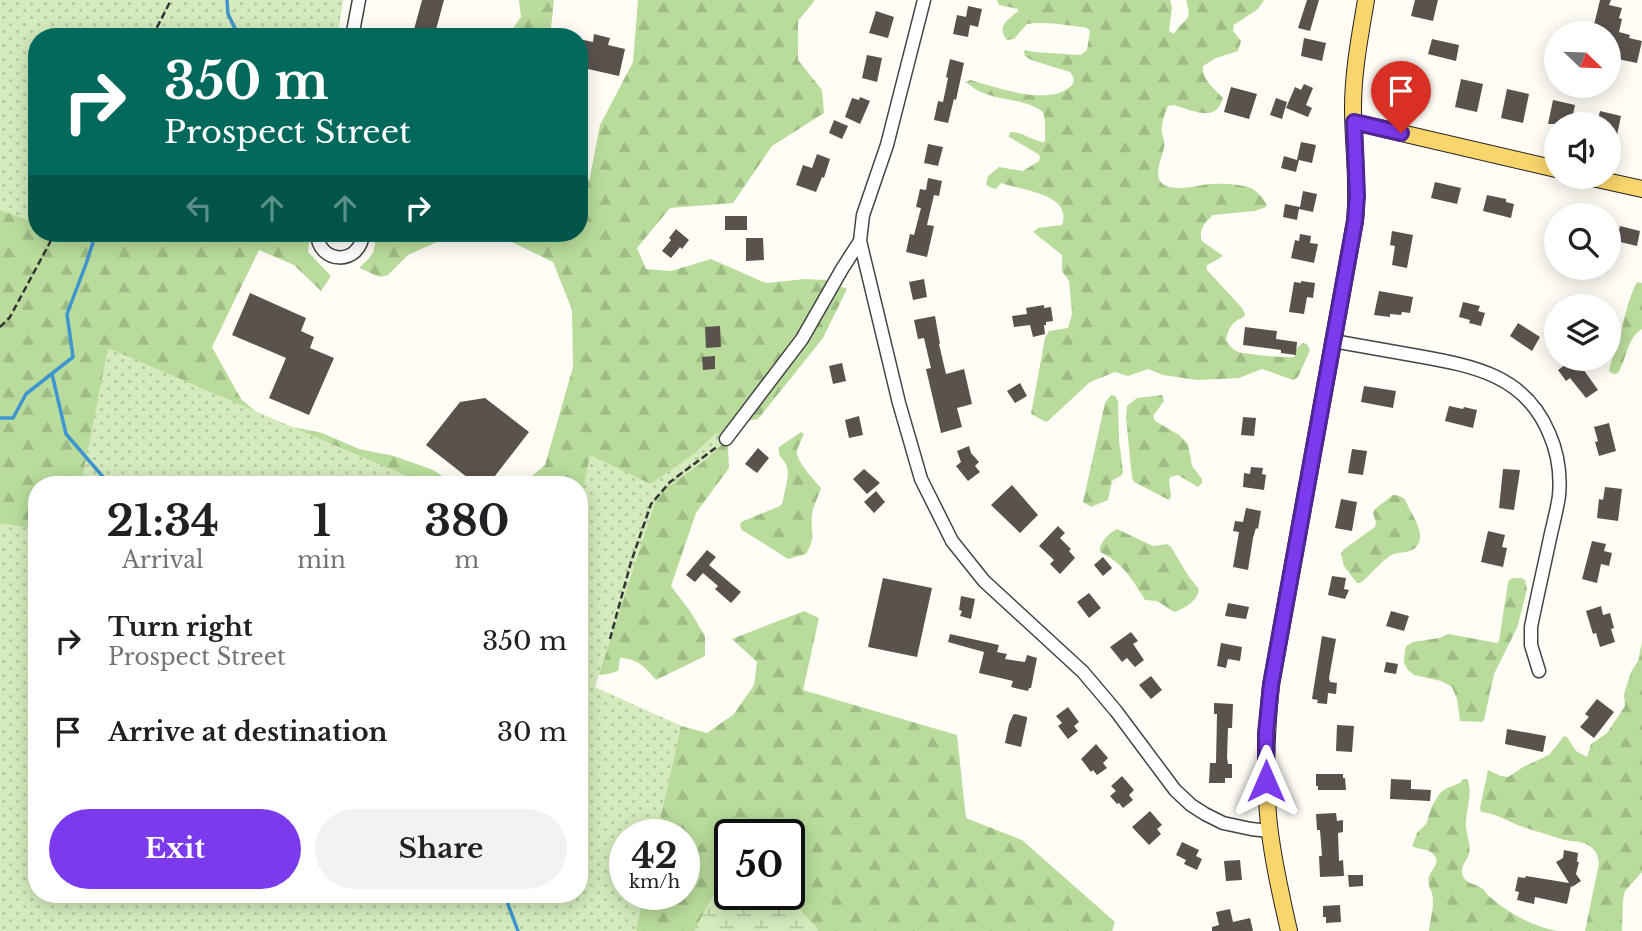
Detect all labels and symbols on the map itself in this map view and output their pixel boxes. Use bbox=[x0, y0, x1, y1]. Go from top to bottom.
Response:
north arrow bbox=[1544, 21, 1620, 98]
pin bbox=[1371, 61, 1431, 133]
position arrow bbox=[1229, 744, 1303, 818]
speed limit sign: 50 bbox=[714, 819, 805, 910]

